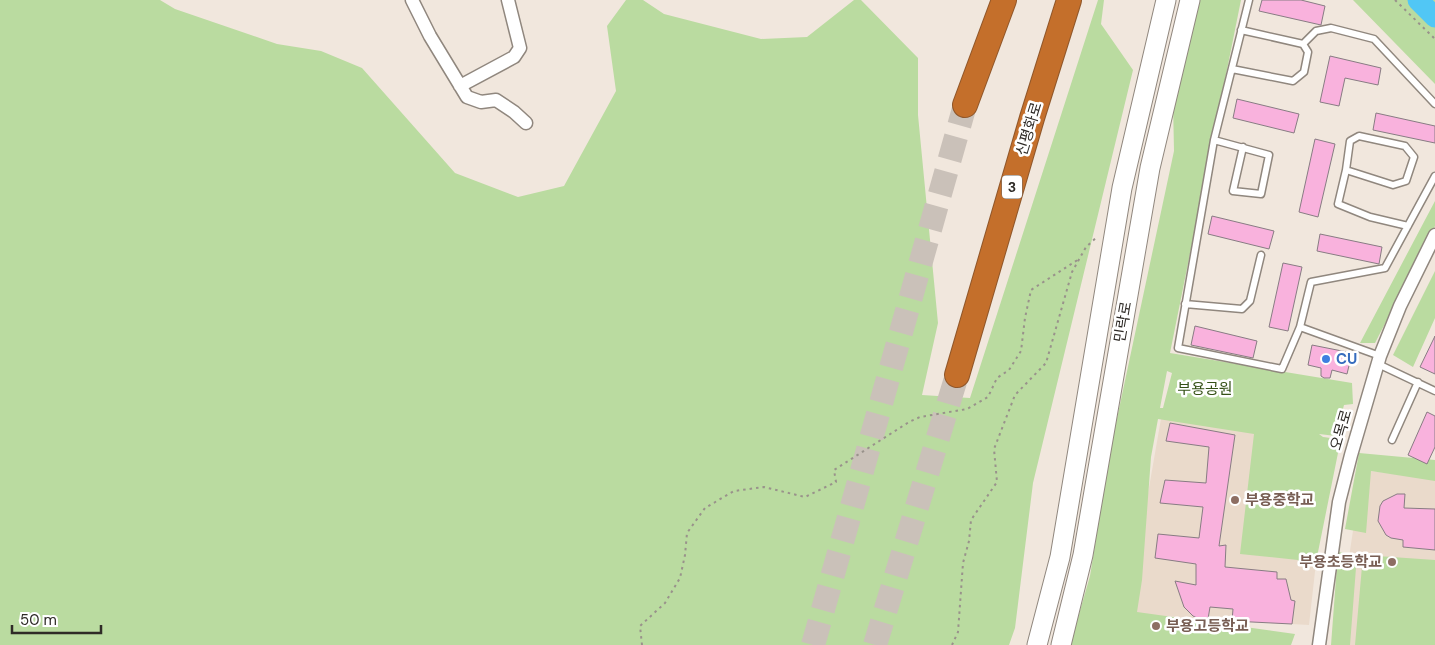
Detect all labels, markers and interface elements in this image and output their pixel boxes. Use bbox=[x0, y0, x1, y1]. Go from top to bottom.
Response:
street label: 신평화로 bbox=[1011, 100, 1047, 158]
road number: 3 bbox=[1002, 176, 1022, 198]
street label: 민락로 bbox=[1110, 300, 1136, 344]
place label: CU bbox=[1336, 349, 1357, 369]
marker: CU bbox=[1320, 353, 1332, 365]
park label: 부용공원 bbox=[1177, 379, 1233, 399]
street label: 오목로 bbox=[1326, 407, 1356, 453]
place label: 부용중학교 bbox=[1245, 490, 1314, 510]
marker: 부용중학교 bbox=[1229, 494, 1241, 506]
place label: 부용초등학교 bbox=[1299, 552, 1382, 572]
marker: 부용초등학교 bbox=[1386, 556, 1398, 568]
scale bar bbox=[12, 602, 101, 634]
text: 50 m bbox=[20, 610, 57, 630]
place label: 부용고등학교 bbox=[1166, 616, 1249, 636]
marker: 부용고등학교 bbox=[1150, 620, 1162, 632]

